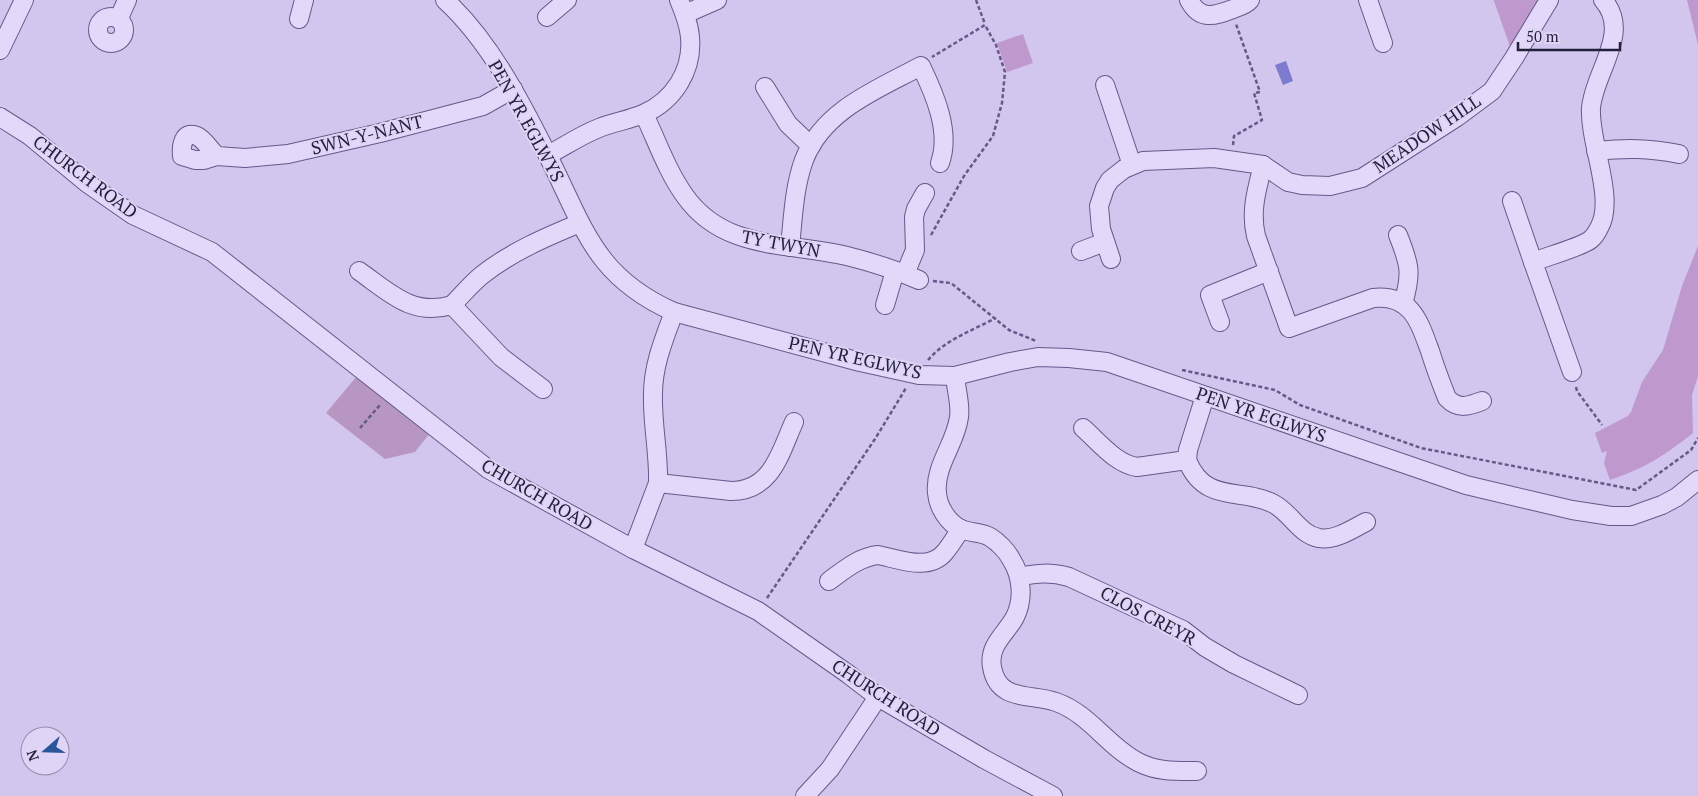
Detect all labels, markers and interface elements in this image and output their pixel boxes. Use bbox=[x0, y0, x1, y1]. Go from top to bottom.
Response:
scale bar bbox=[1518, 20, 1620, 52]
text: 50 m bbox=[1526, 26, 1559, 46]
street label: PEN YR EGLWYS bbox=[483, 55, 570, 186]
street label: MEADOW HILL bbox=[1368, 88, 1485, 178]
street label: SWN-Y-NANT bbox=[308, 109, 425, 160]
street label: CHURCH ROAD bbox=[28, 129, 143, 223]
street label: TY TWYN bbox=[740, 224, 823, 262]
street label: PEN YR EGLWYS bbox=[786, 330, 924, 384]
street label: PEN YR EGLWYS bbox=[1193, 381, 1329, 448]
street label: CHURCH ROAD bbox=[477, 452, 598, 536]
street label: CLOS CREYR bbox=[1096, 580, 1201, 651]
street label: CHURCH ROAD bbox=[828, 653, 946, 741]
north arrow bbox=[20, 726, 70, 776]
text: N bbox=[21, 747, 43, 764]

